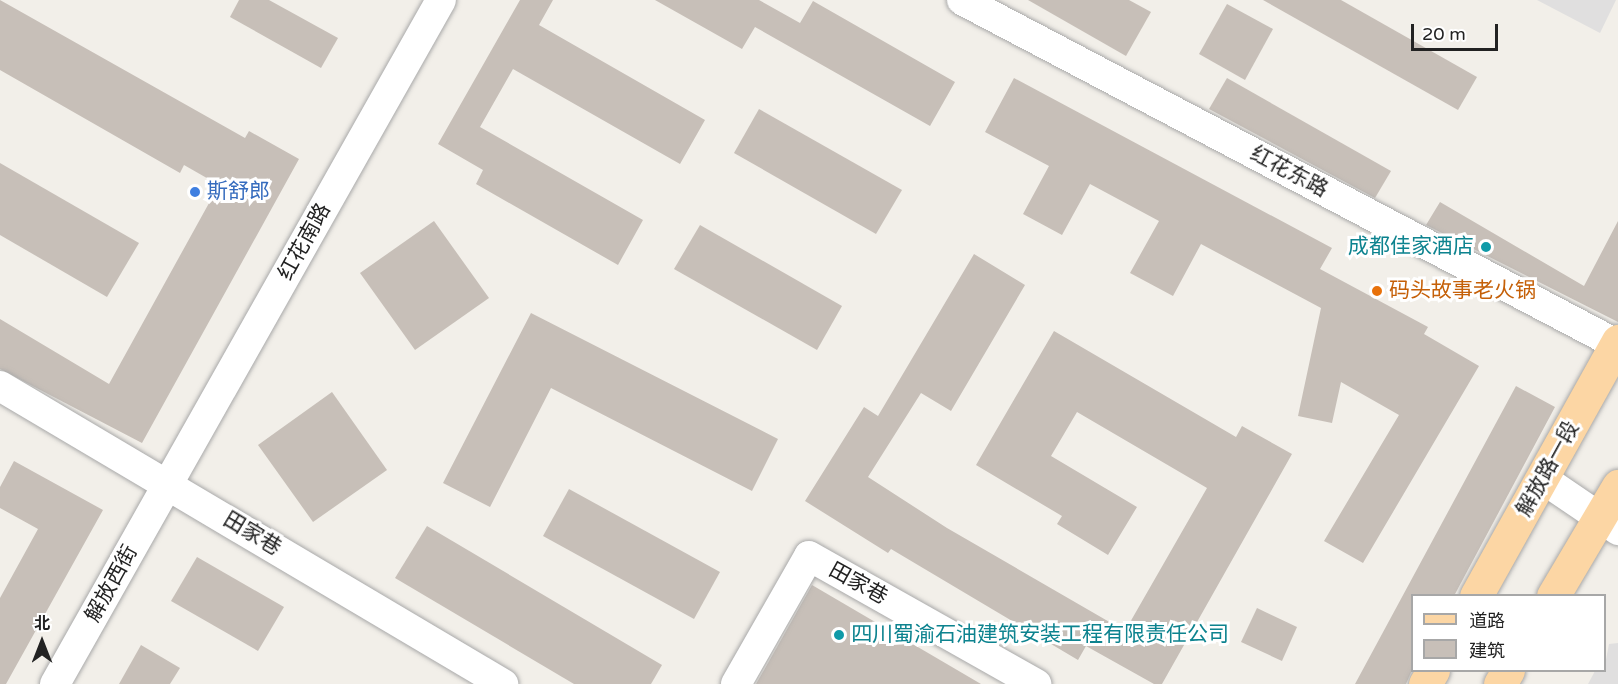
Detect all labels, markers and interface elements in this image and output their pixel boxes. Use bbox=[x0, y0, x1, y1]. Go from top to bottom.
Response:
scale bar bbox=[1414, 12, 1501, 50]
text: 20 m bbox=[1422, 23, 1466, 45]
street label: 红花东路 bbox=[1246, 141, 1332, 203]
place label: 斯舒郎 bbox=[207, 179, 270, 205]
marker: 斯舒郎 bbox=[188, 185, 202, 199]
street label: 红花南路 bbox=[274, 199, 336, 285]
place label: 成都佳家酒店 bbox=[1348, 234, 1474, 260]
marker: 成都佳家酒店 bbox=[1479, 240, 1493, 254]
place label: 码头故事老火锅 bbox=[1389, 278, 1536, 304]
marker: 码头故事老火锅 bbox=[1370, 284, 1384, 298]
street label: 解放路一段 bbox=[1512, 417, 1584, 521]
street label: 田家巷 bbox=[219, 507, 285, 561]
street label: 解放西街 bbox=[81, 541, 143, 627]
street label: 田家巷 bbox=[824, 558, 892, 610]
legend bbox=[1411, 594, 1606, 672]
text: 道路 bbox=[1469, 610, 1505, 632]
north arrow bbox=[12, 612, 72, 672]
text: 北 bbox=[34, 614, 50, 634]
place label: 四川蜀渝石油建筑安装工程有限责任公司 bbox=[851, 622, 1229, 648]
marker: 四川蜀渝石油建筑安装工程有限责任公司 bbox=[832, 628, 846, 642]
text: 建筑 bbox=[1469, 640, 1505, 662]

